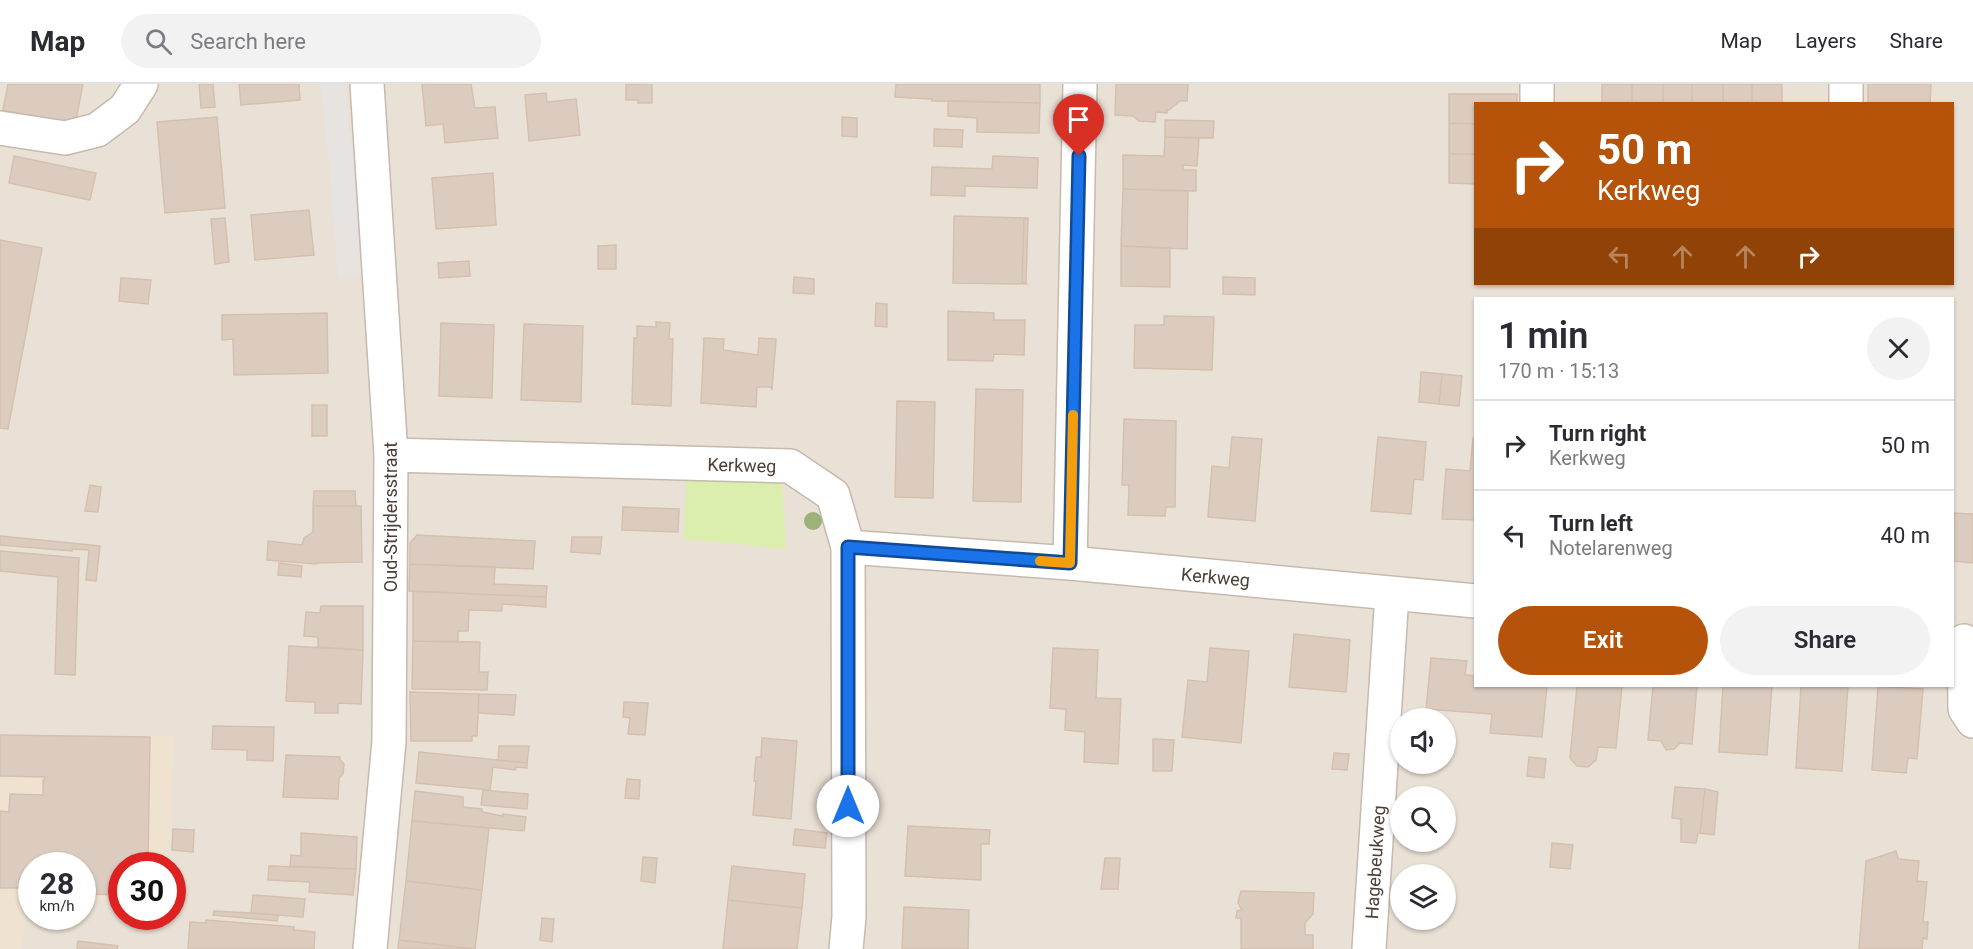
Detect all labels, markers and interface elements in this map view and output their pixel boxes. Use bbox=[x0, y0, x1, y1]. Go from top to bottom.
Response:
search box bbox=[121, 14, 541, 68]
text: Map bbox=[30, 25, 85, 58]
icon: search bbox=[142, 25, 175, 58]
text: Search here bbox=[190, 29, 306, 54]
text: Map bbox=[1720, 29, 1762, 53]
text: Layers bbox=[1795, 29, 1856, 53]
text: Share bbox=[1889, 29, 1943, 53]
pin bbox=[1053, 94, 1104, 156]
icon: arrive bbox=[1062, 103, 1095, 136]
text: 50 m bbox=[1597, 125, 1692, 174]
icon: right bbox=[1498, 126, 1576, 204]
text: Kerkweg bbox=[1597, 175, 1701, 207]
icon: left bbox=[1603, 240, 1636, 273]
icon: ahead bbox=[1666, 240, 1699, 273]
icon: ahead bbox=[1729, 240, 1762, 273]
icon: right bbox=[1792, 240, 1825, 273]
text: 1 min bbox=[1498, 315, 1588, 357]
button: close bbox=[1867, 317, 1930, 380]
text: 170 m · 15:13 bbox=[1498, 359, 1619, 383]
text: Turn right bbox=[1549, 421, 1646, 446]
icon: right bbox=[1498, 429, 1531, 462]
text: 50 m bbox=[1881, 433, 1930, 458]
street label: Oud-Strijdersstraat bbox=[380, 442, 401, 592]
text: Kerkweg bbox=[1549, 446, 1626, 470]
street label: Kerkweg bbox=[707, 453, 777, 476]
text: Turn left bbox=[1549, 511, 1633, 536]
icon: left bbox=[1498, 519, 1531, 552]
text: 40 m bbox=[1881, 523, 1930, 548]
text: Notelarenweg bbox=[1549, 536, 1673, 560]
street label: Kerkweg bbox=[1180, 563, 1251, 590]
button: Exit bbox=[1498, 606, 1708, 675]
button: Share bbox=[1720, 606, 1930, 675]
map controls bbox=[1390, 708, 1456, 930]
button: sound bbox=[1390, 708, 1456, 774]
position arrow bbox=[816, 774, 880, 838]
button: search bbox=[1390, 786, 1456, 852]
street label: Hagebeukweg bbox=[1360, 805, 1389, 920]
speed limit sign: 30 bbox=[108, 852, 186, 930]
button: layers bbox=[1390, 864, 1456, 930]
text: 28 bbox=[40, 866, 74, 901]
text: km/h bbox=[39, 897, 75, 915]

